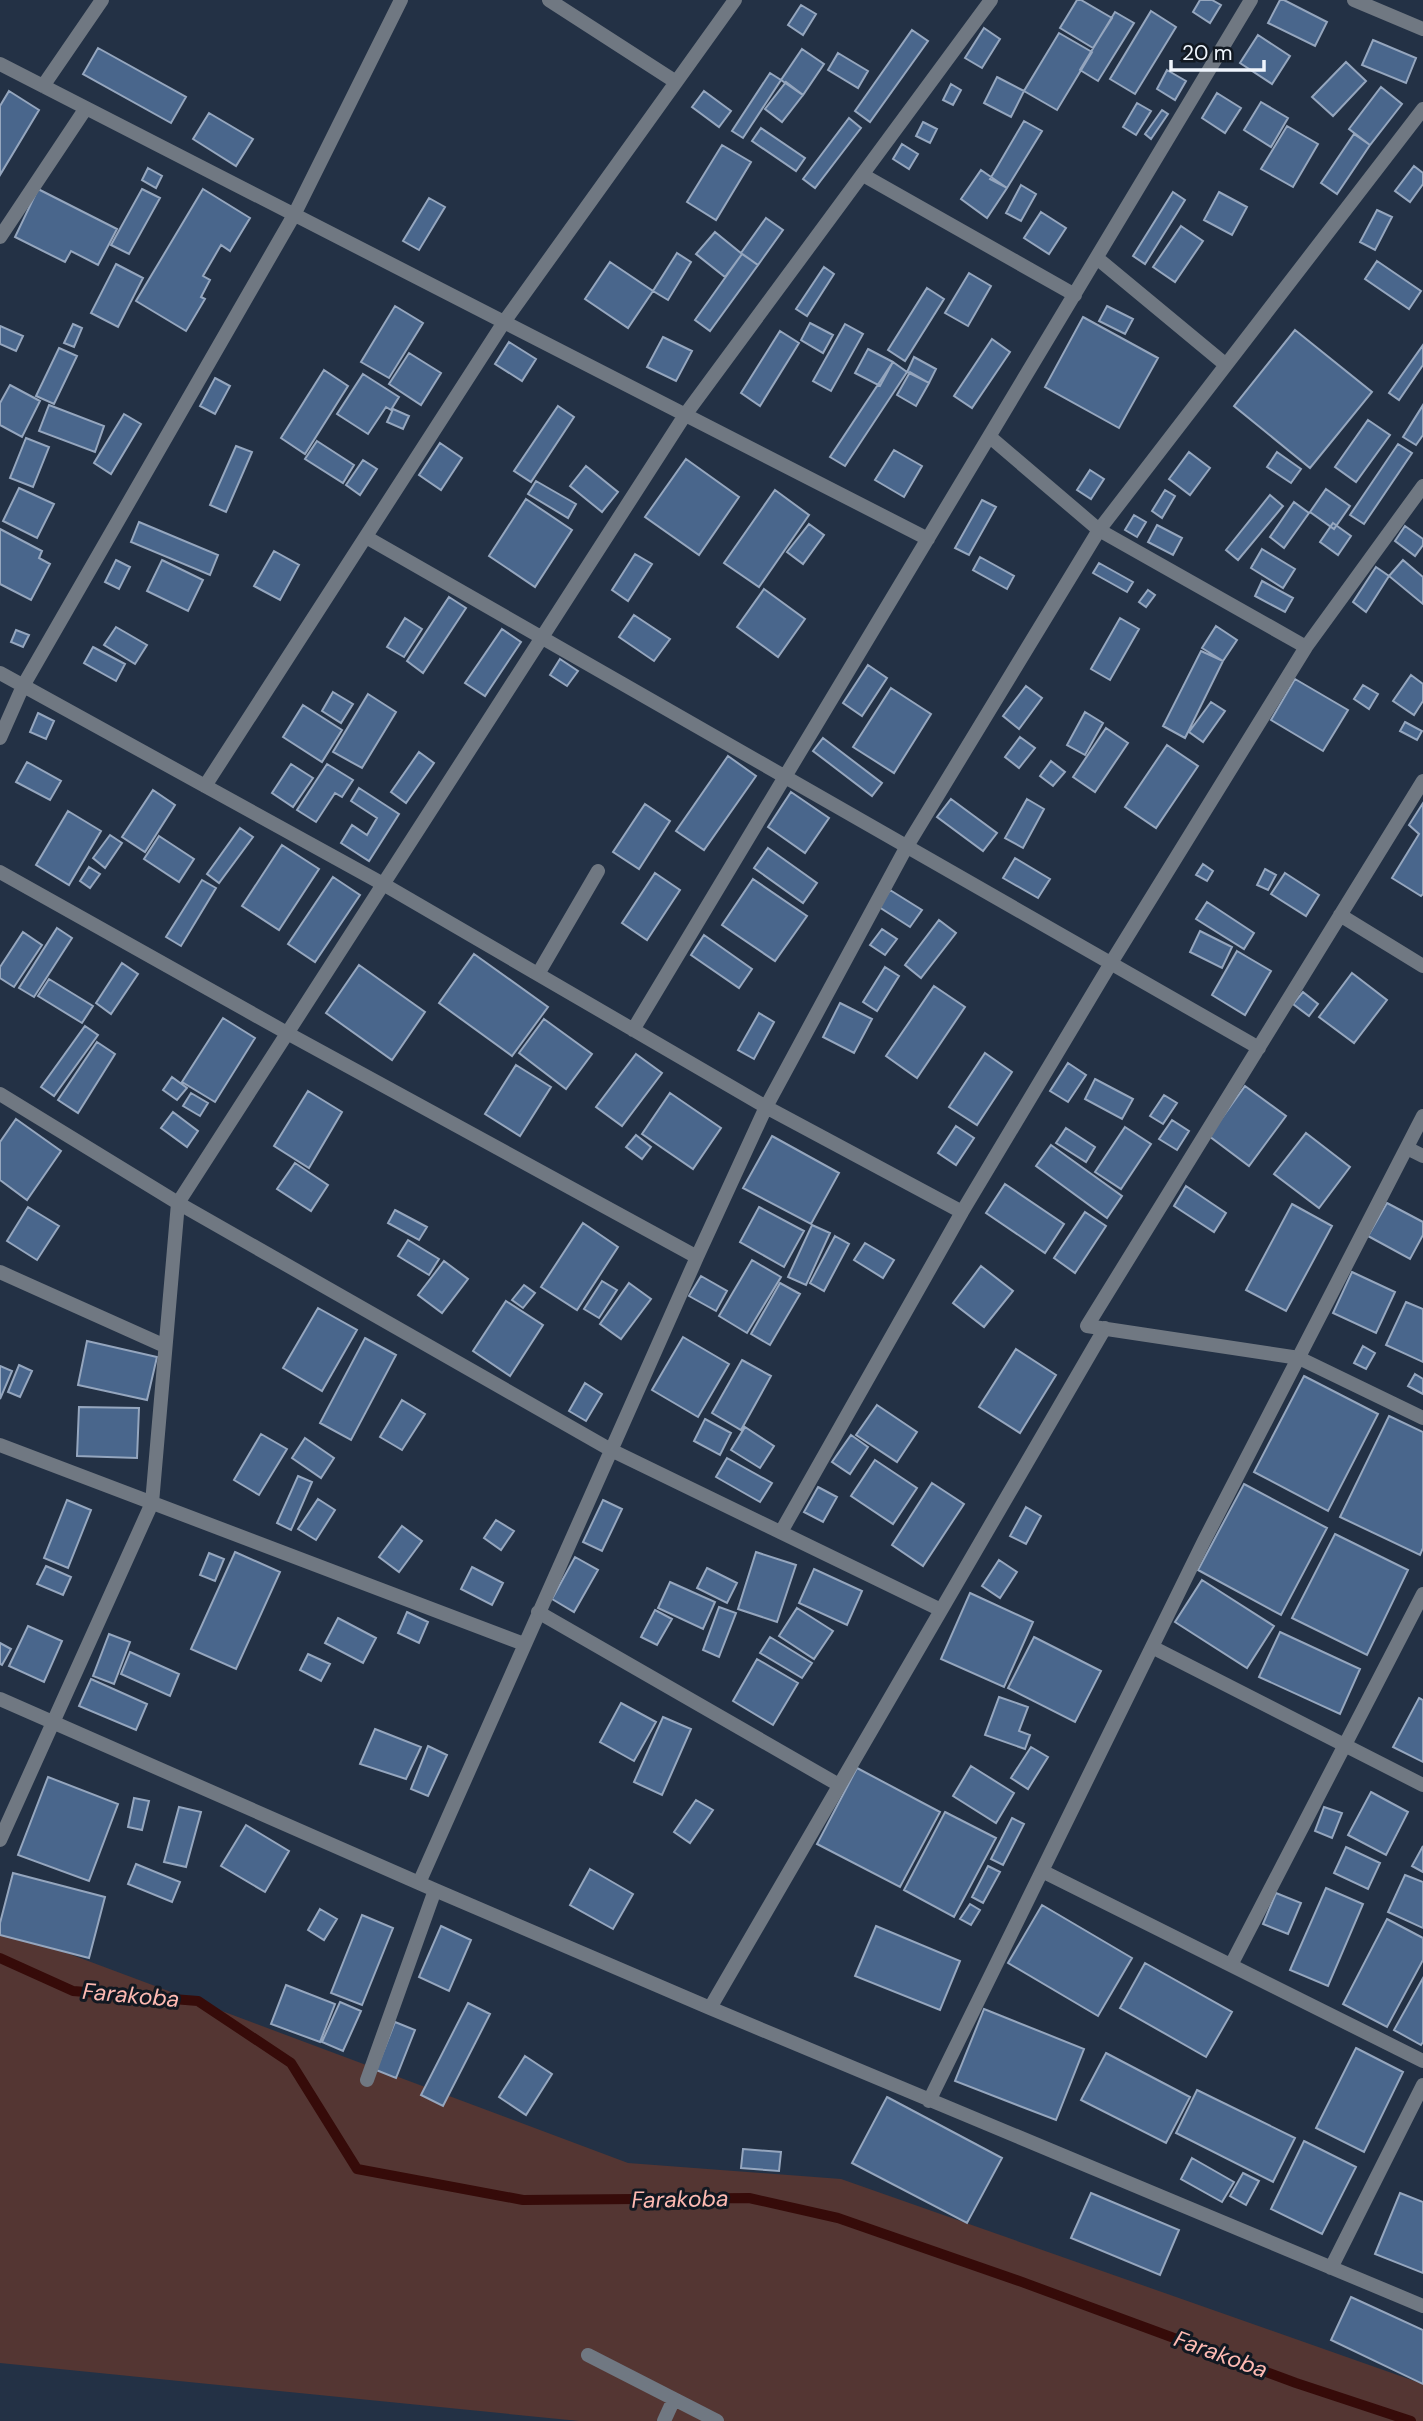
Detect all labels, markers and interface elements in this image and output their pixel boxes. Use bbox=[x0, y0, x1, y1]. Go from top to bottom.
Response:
scale bar bbox=[1171, 28, 1264, 72]
text: 20 m bbox=[1182, 39, 1233, 67]
water label: Farakoba bbox=[81, 1976, 181, 2014]
water label: Farakoba bbox=[631, 2183, 729, 2215]
water label: Farakoba bbox=[1170, 2323, 1272, 2385]

